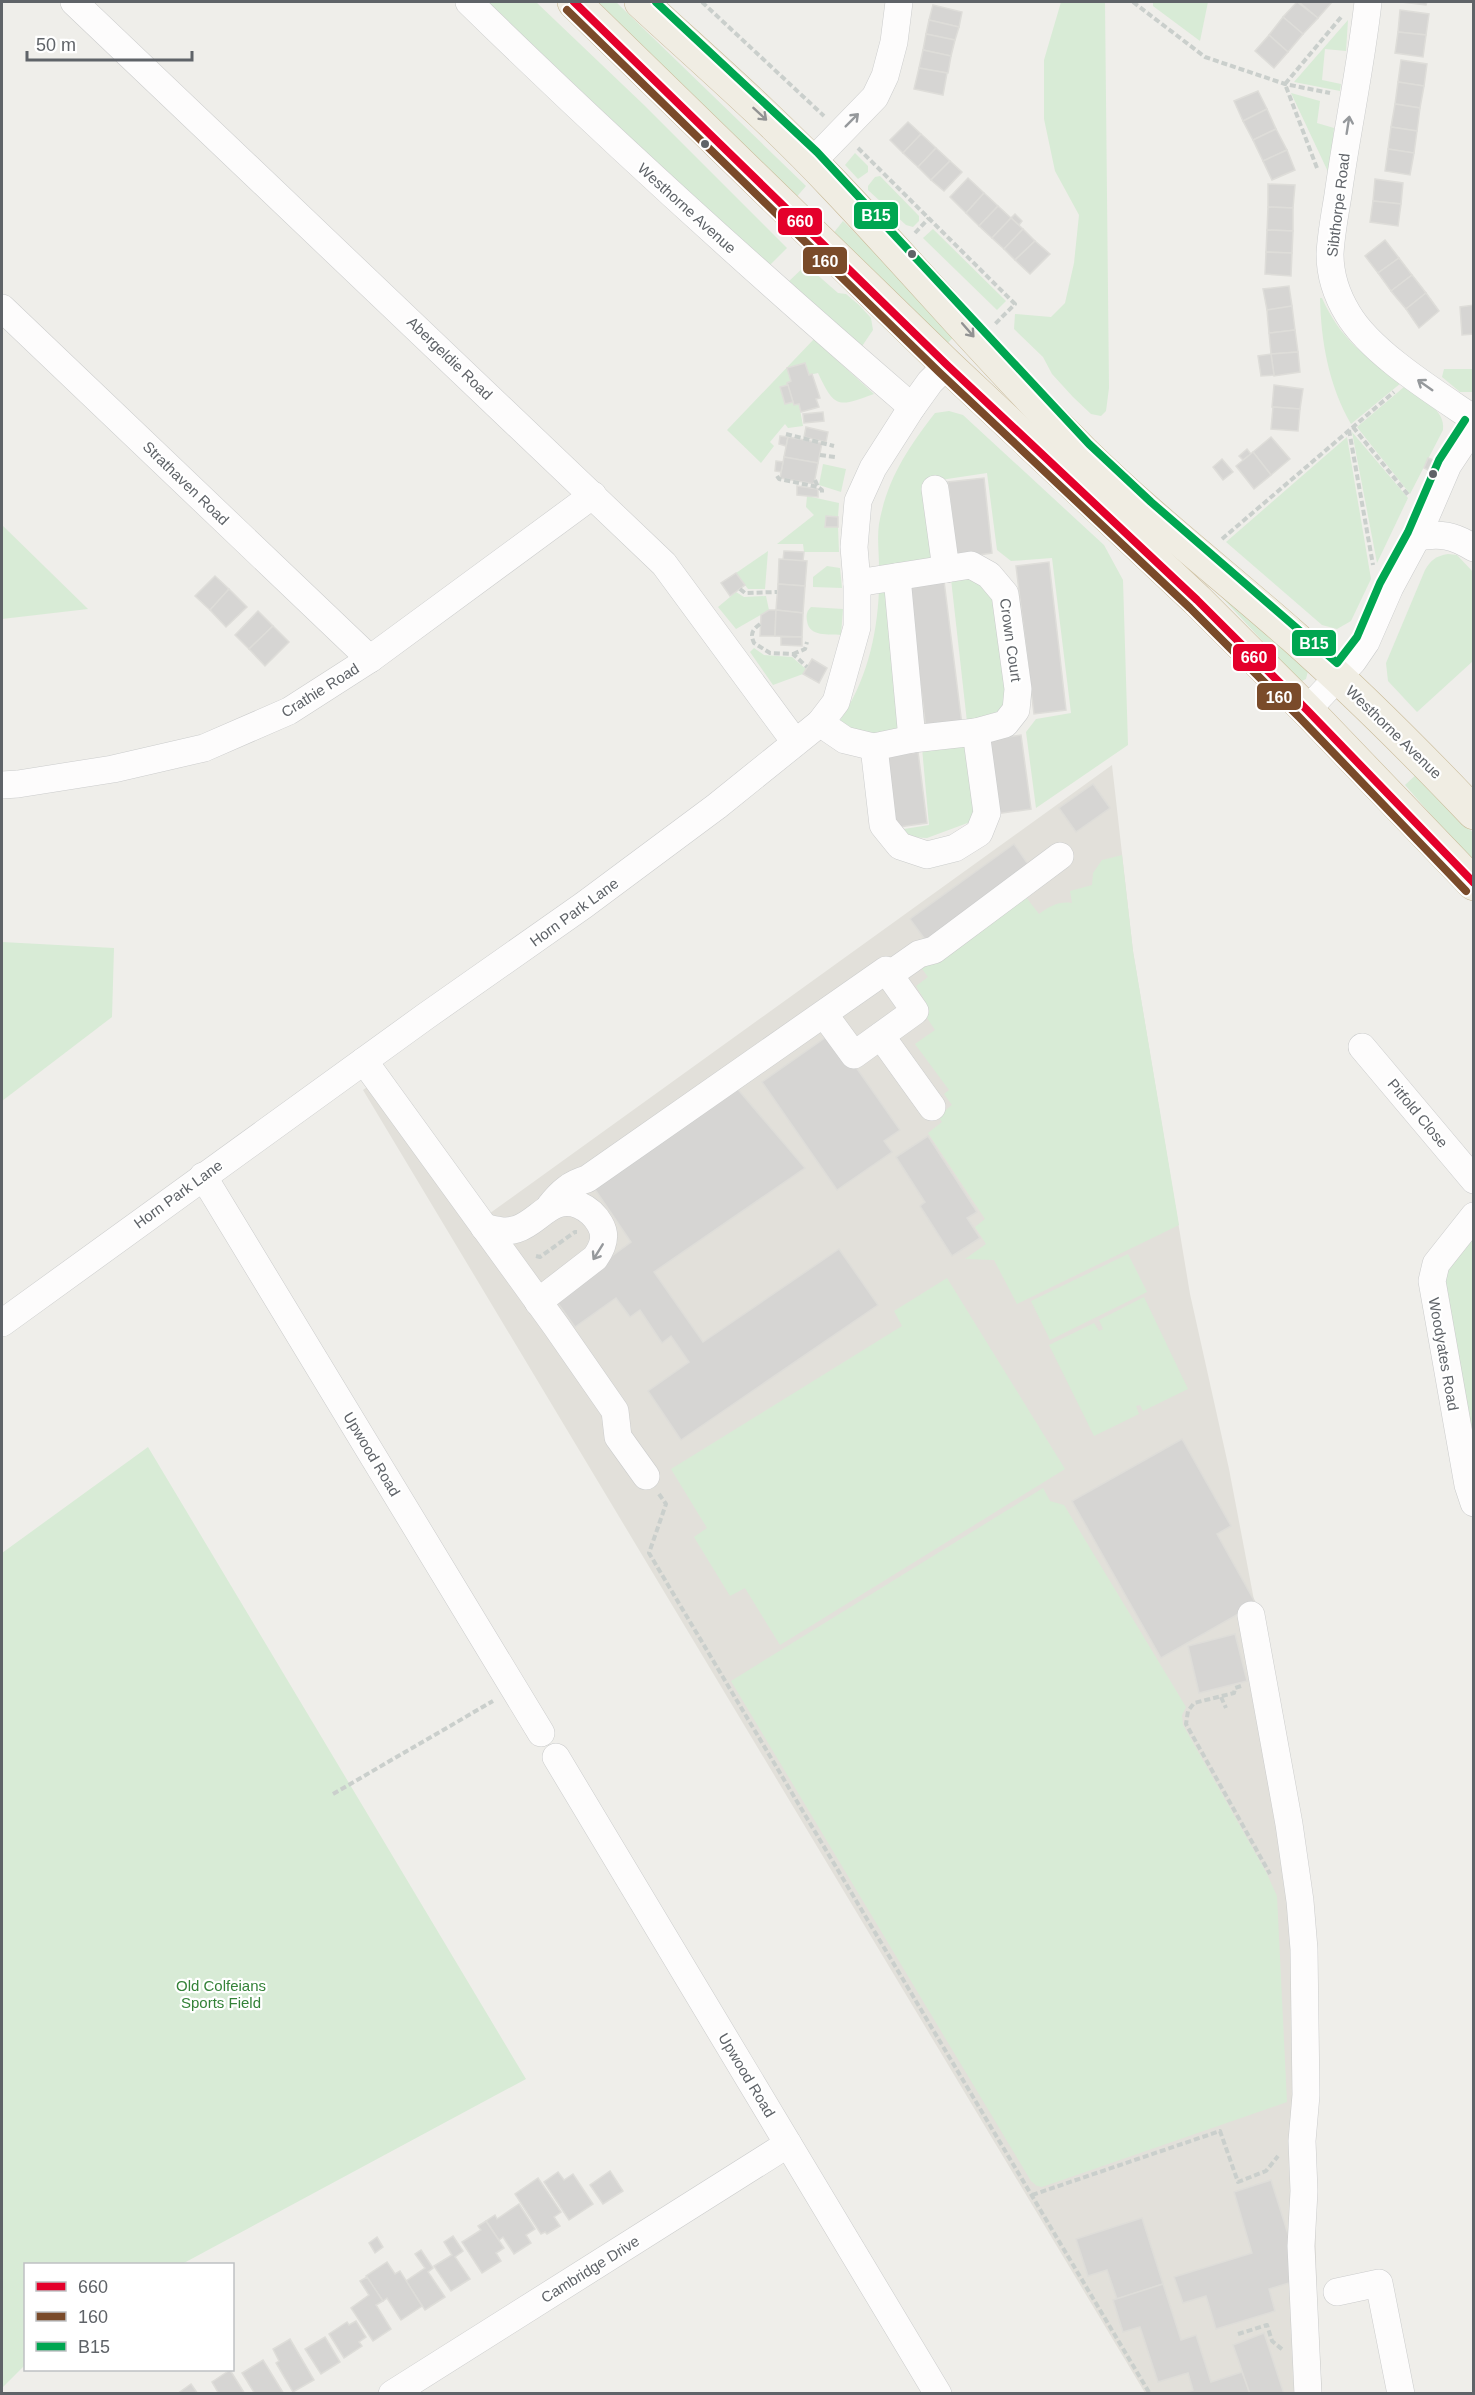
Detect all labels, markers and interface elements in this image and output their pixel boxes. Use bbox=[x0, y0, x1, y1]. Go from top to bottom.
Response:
scale bar bbox=[27, 24, 192, 62]
text: 50 m bbox=[36, 35, 76, 55]
one-way arrow bbox=[753, 106, 768, 121]
one-way arrow bbox=[845, 112, 859, 127]
one-way arrow bbox=[1343, 115, 1354, 135]
unlabelled marker bbox=[699, 138, 711, 150]
street label: Sibthorpe Road bbox=[1323, 152, 1353, 258]
street label: Westhorne Avenue bbox=[634, 159, 740, 257]
line badge: B15 bbox=[853, 201, 899, 230]
line badge: 660 bbox=[777, 207, 823, 236]
text: B15 bbox=[861, 207, 891, 224]
text: 660 bbox=[787, 213, 813, 230]
line badge: 160 bbox=[802, 246, 848, 275]
unlabelled marker bbox=[906, 248, 918, 260]
text: 160 bbox=[812, 253, 838, 270]
street label: Abergeldie Road bbox=[404, 313, 496, 403]
one-way arrow bbox=[961, 322, 975, 337]
one-way arrow bbox=[1418, 379, 1434, 391]
street label: Strathaven Road bbox=[140, 438, 232, 528]
unlabelled marker bbox=[1427, 468, 1439, 480]
street label: Crown Court bbox=[997, 597, 1025, 684]
line badge: B15 bbox=[1291, 629, 1337, 657]
text: B15 bbox=[1299, 635, 1329, 652]
line badge: 660 bbox=[1232, 643, 1277, 672]
text: 660 bbox=[1241, 649, 1267, 666]
street label: Crathie Road bbox=[278, 659, 362, 721]
line badge: 160 bbox=[1256, 682, 1302, 711]
street label: Westhorne Avenue bbox=[1343, 682, 1445, 782]
text: 160 bbox=[1266, 689, 1292, 706]
street label: Horn Park Lane bbox=[527, 874, 621, 950]
street label: Pitfold Close bbox=[1384, 1075, 1452, 1151]
street label: Horn Park Lane bbox=[131, 1156, 225, 1232]
one-way arrow bbox=[591, 1243, 603, 1260]
street label: Woodyates Road bbox=[1426, 1296, 1462, 1412]
street label: Upwood Road bbox=[340, 1409, 404, 1499]
park label: Old Colfeians Sports Field bbox=[176, 1977, 266, 2011]
street label: Upwood Road bbox=[715, 2030, 779, 2120]
street label: Cambridge Drive bbox=[538, 2232, 642, 2306]
legend bbox=[24, 2263, 234, 2371]
text: 660 bbox=[78, 2277, 108, 2297]
text: 160 bbox=[78, 2307, 108, 2327]
text: B15 bbox=[78, 2337, 110, 2357]

